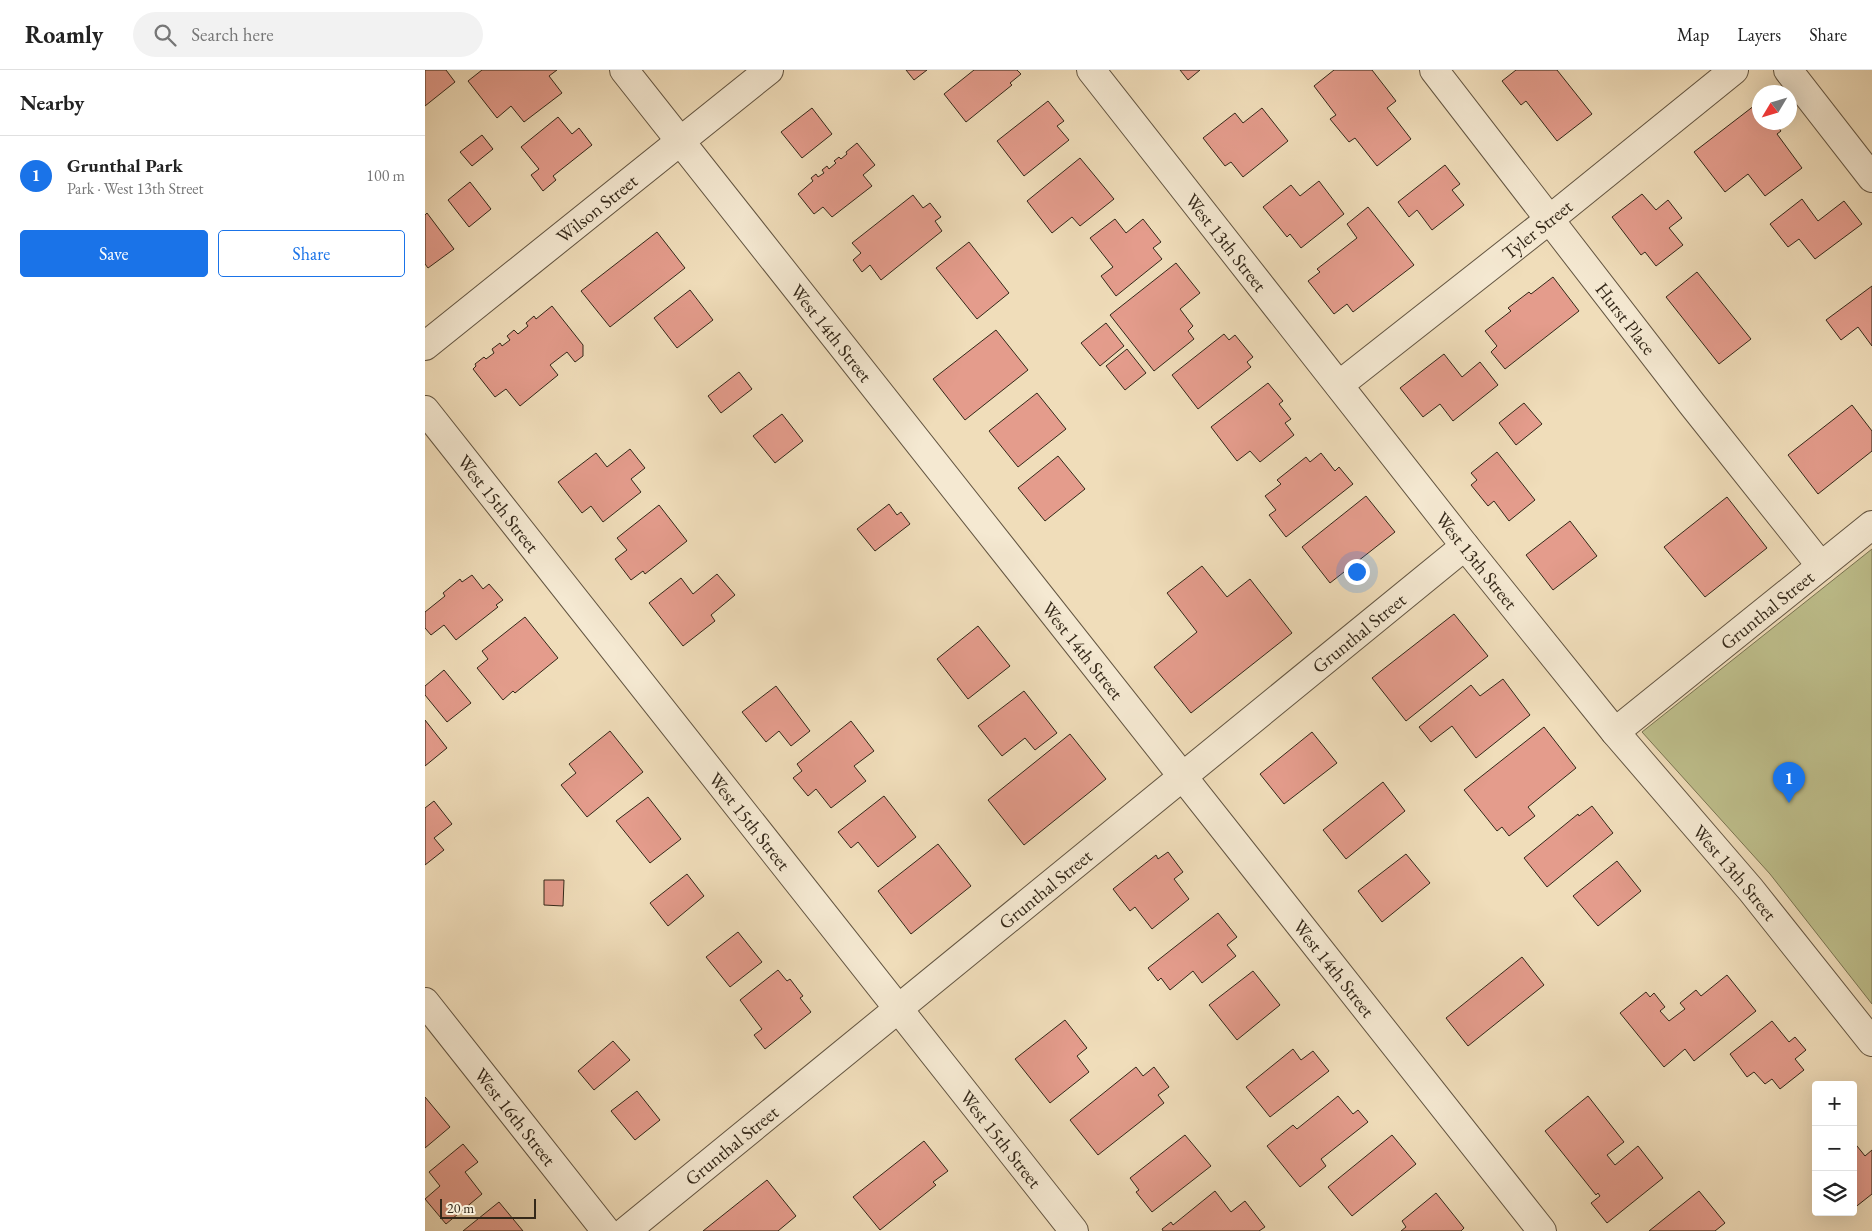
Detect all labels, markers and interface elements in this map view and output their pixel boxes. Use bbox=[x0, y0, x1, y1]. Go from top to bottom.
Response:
search box bbox=[133, 12, 483, 57]
text: Roamly bbox=[25, 19, 103, 50]
icon: search bbox=[151, 21, 179, 49]
text: Search here bbox=[191, 22, 274, 47]
text: Map bbox=[1677, 23, 1709, 46]
text: Layers bbox=[1737, 23, 1781, 46]
text: Share bbox=[1809, 23, 1847, 46]
north arrow bbox=[1752, 85, 1797, 130]
text: Nearby bbox=[20, 89, 84, 116]
text: Grunthal Park bbox=[67, 153, 183, 178]
text: 1 bbox=[32, 165, 40, 186]
text: 100 m bbox=[366, 165, 405, 186]
street label: Wilson Street bbox=[551, 168, 643, 249]
text: Park · West 13th Street bbox=[67, 178, 204, 199]
street label: West 13th Street bbox=[1179, 188, 1272, 297]
street label: Tyler Street bbox=[1497, 194, 1578, 265]
button: Save bbox=[20, 230, 208, 277]
button: Share bbox=[218, 230, 405, 277]
street label: Hurst Place bbox=[1590, 277, 1661, 360]
street label: West 14th Street bbox=[785, 279, 878, 387]
street label: West 15th Street bbox=[452, 449, 545, 558]
street label: West 13th Street bbox=[1430, 507, 1523, 615]
your location bbox=[1344, 559, 1370, 585]
street label: Grunthal Street bbox=[1715, 565, 1819, 656]
street label: Grunthal Street bbox=[1307, 587, 1411, 679]
street label: West 14th Street bbox=[1036, 597, 1129, 705]
pin: 1 bbox=[1773, 762, 1805, 803]
street label: West 15th Street bbox=[703, 767, 796, 876]
street label: West 13th Street bbox=[1687, 819, 1782, 926]
street label: Grunthal Street bbox=[993, 844, 1097, 935]
street label: West 14th Street bbox=[1287, 914, 1380, 1023]
street label: West 16th Street bbox=[469, 1063, 562, 1171]
map controls bbox=[1812, 1081, 1857, 1216]
button: + bbox=[1812, 1081, 1857, 1126]
street label: West 15th Street bbox=[954, 1085, 1047, 1193]
street label: Grunthal Street bbox=[680, 1100, 784, 1191]
button: − bbox=[1812, 1126, 1857, 1171]
button: layers bbox=[1812, 1171, 1857, 1216]
scale bar bbox=[440, 1196, 536, 1219]
text: 20 m bbox=[447, 1199, 474, 1217]

